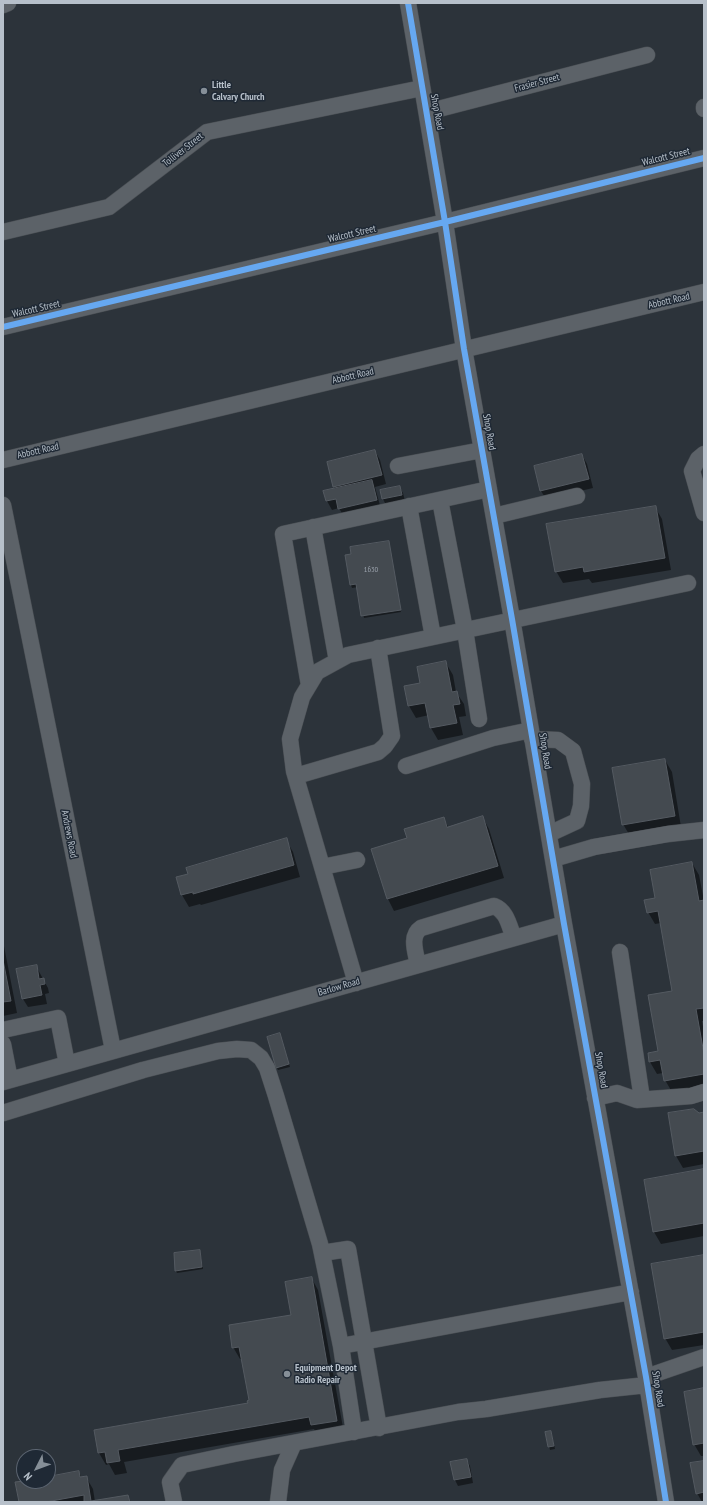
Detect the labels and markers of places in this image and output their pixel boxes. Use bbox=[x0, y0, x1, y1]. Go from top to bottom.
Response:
place label: Little Calvary Church bbox=[212, 79, 265, 102]
marker: Little Calvary Church bbox=[199, 86, 209, 96]
place label: Equipment Depot Radio Repair bbox=[295, 1362, 357, 1386]
marker: Equipment Depot Radio Repair bbox=[282, 1369, 292, 1379]

